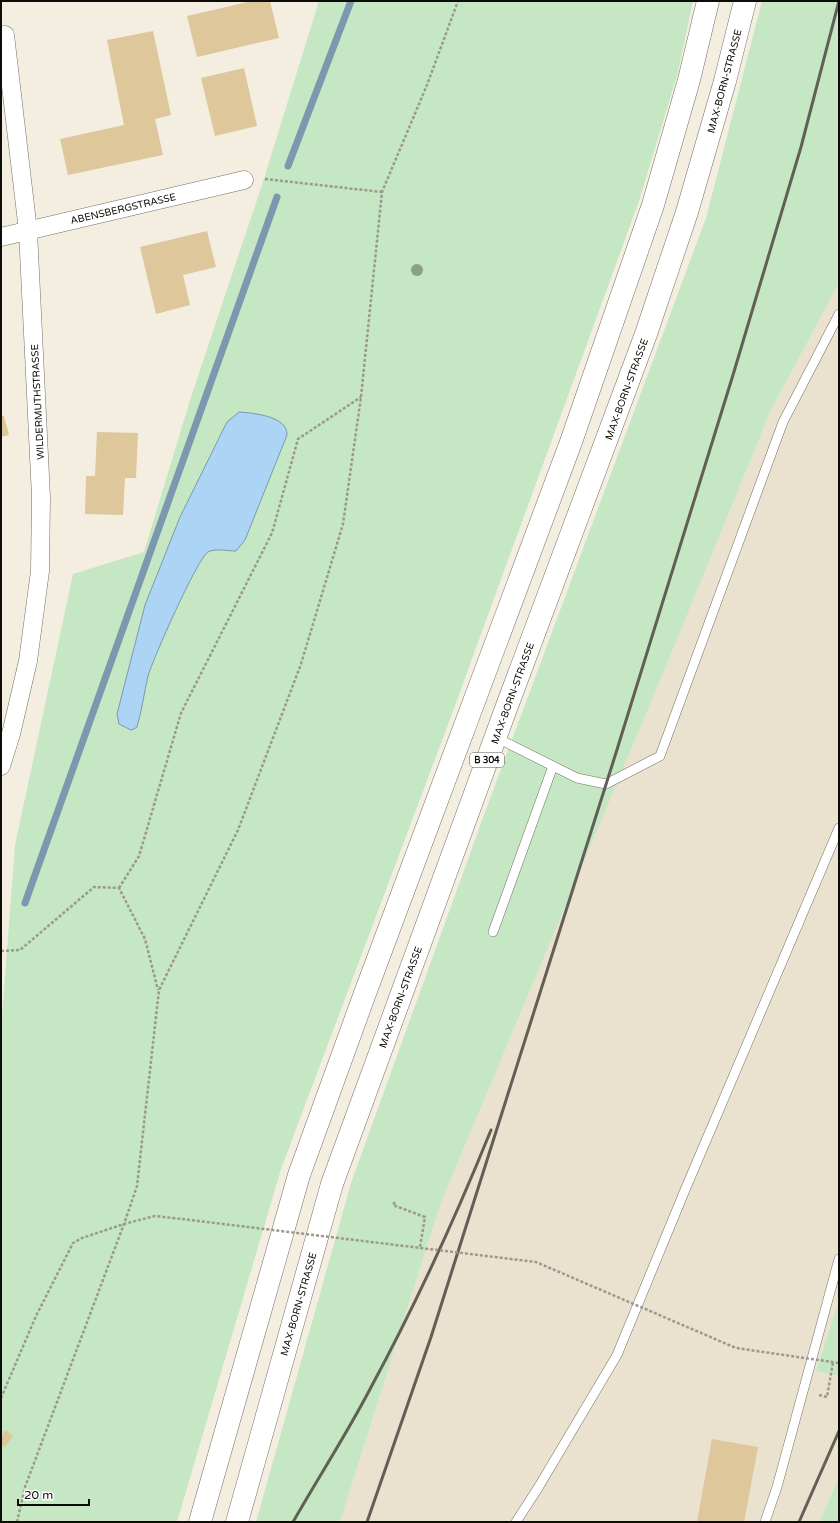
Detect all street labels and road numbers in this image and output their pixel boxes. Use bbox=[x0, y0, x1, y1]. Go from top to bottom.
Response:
street label: MAX-BORN-STRASSE bbox=[705, 28, 745, 135]
street label: ABENSBERGSTRASSE bbox=[69, 191, 177, 227]
street label: MAX-BORN-STRASSE bbox=[603, 337, 651, 442]
street label: WILDERMUTHSTRASSE bbox=[29, 344, 47, 460]
street label: MAX-BORN-STRASSE bbox=[489, 641, 537, 746]
road number: B 304 bbox=[470, 753, 504, 767]
street label: MAX-BORN-STRASSE bbox=[377, 945, 425, 1050]
street label: MAX-BORN-STRASSE bbox=[278, 1251, 319, 1357]

